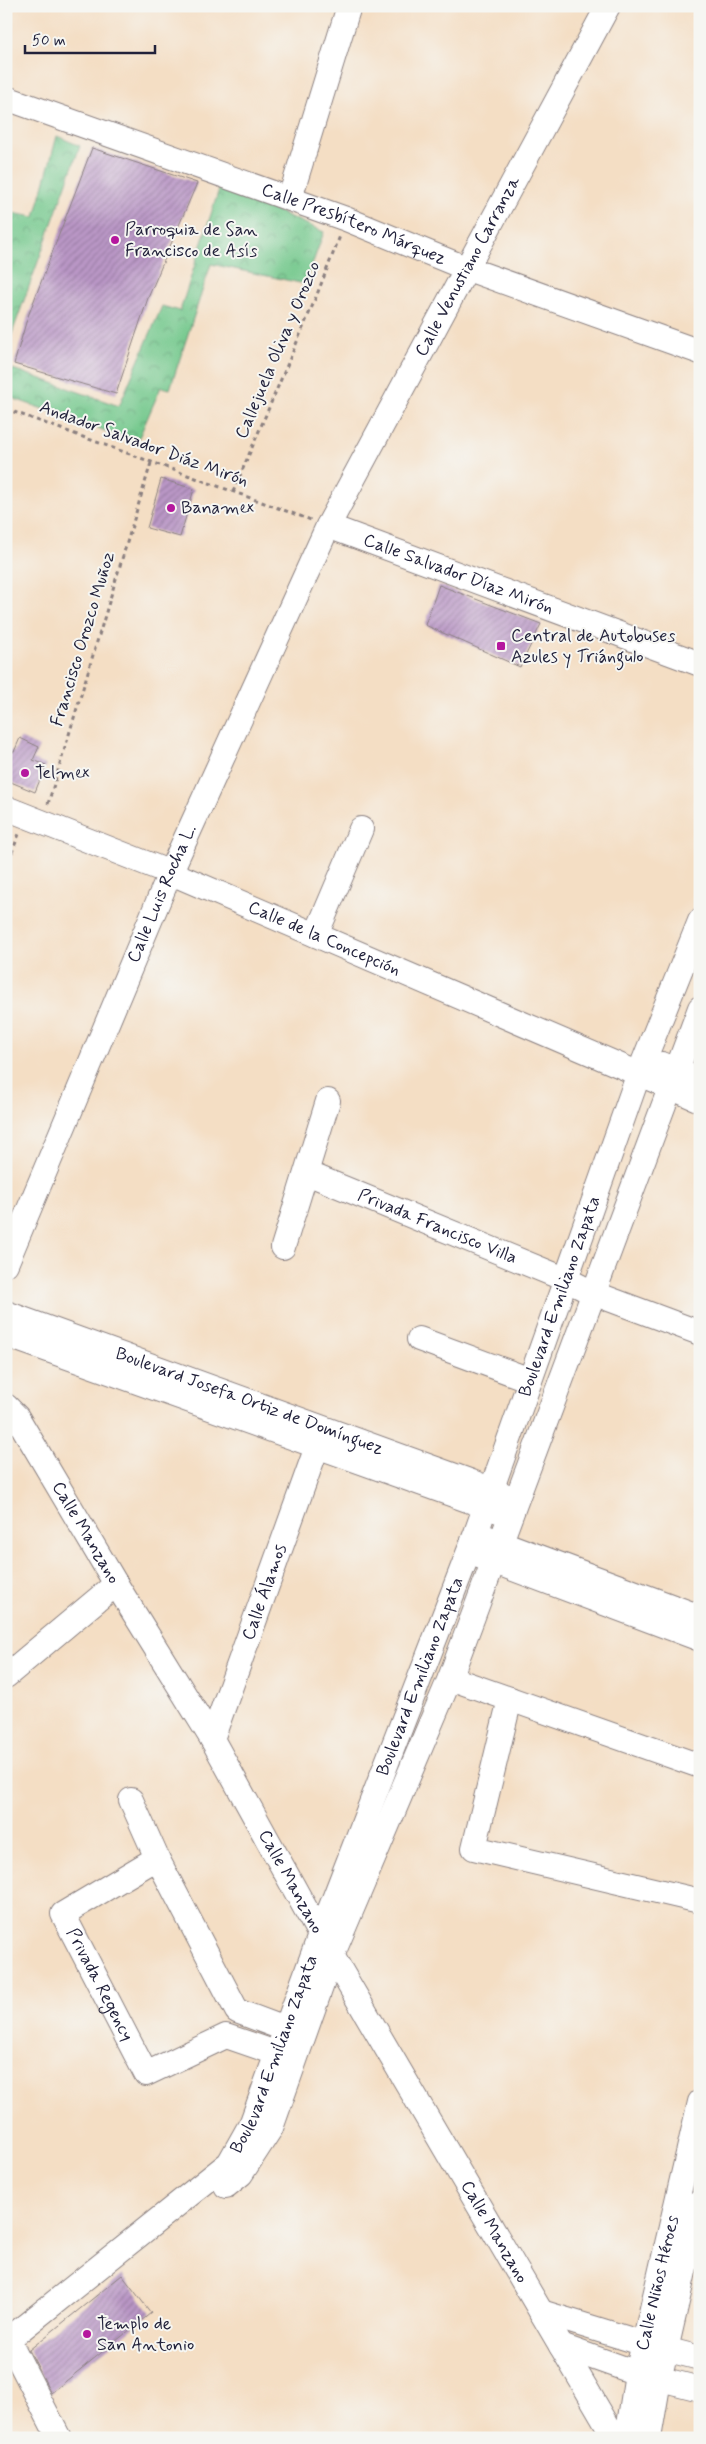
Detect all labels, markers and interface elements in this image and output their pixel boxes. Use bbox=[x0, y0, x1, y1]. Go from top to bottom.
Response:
scale bar bbox=[25, 22, 155, 54]
text: 50 m bbox=[32, 31, 66, 51]
street label: Calle Venustiano Carranza bbox=[409, 172, 526, 361]
street label: Calle Presbítero Márquez bbox=[258, 178, 450, 271]
place label: Parroquia de San Francisco de Asís bbox=[125, 218, 258, 263]
marker: Parroquia de San Francisco de Asís bbox=[109, 234, 121, 246]
street label: Callejuela Oliva y Orozco bbox=[230, 258, 326, 442]
street label: Andador Salvador Diáz Mirón bbox=[36, 395, 252, 493]
place label: Banamex bbox=[181, 496, 255, 520]
marker: Banamex bbox=[165, 502, 177, 514]
street label: Calle Salvador Díaz Mirón bbox=[360, 528, 557, 621]
street label: Francisco Orozco Muñoz bbox=[45, 549, 121, 729]
place label: Central de Autobuses Azules y Triángulo bbox=[511, 624, 675, 671]
marker: Central de Autobuses Azules y Triángulo bbox=[495, 640, 507, 652]
place label: Telmex bbox=[35, 761, 90, 785]
marker: Telmex bbox=[19, 767, 31, 779]
street label: Calle Luis Rocha L. bbox=[122, 820, 203, 966]
street label: Calle de la Concepción bbox=[244, 895, 404, 982]
street label: Privada Francisco Villa bbox=[354, 1183, 521, 1270]
street label: Boulevard Emiliano Zapata bbox=[513, 1193, 606, 1400]
street label: Boulevard Josefa Ortiz de Domínguez bbox=[112, 1342, 387, 1461]
street label: Calle Manzano bbox=[46, 1477, 125, 1588]
street label: Calle Álamos bbox=[236, 1541, 293, 1644]
street label: Boulevard Emiliano Zapata bbox=[371, 1574, 470, 1779]
street label: Calle Manzano bbox=[252, 1826, 329, 1938]
street label: Privada Regency bbox=[60, 1924, 139, 2045]
street label: Boulevard Emiliano Zapata bbox=[225, 1952, 324, 2158]
street label: Calle Manzano bbox=[455, 2176, 534, 2288]
street label: Calle Niños Héroes bbox=[631, 2213, 685, 2353]
place label: Templo de San Antonio bbox=[97, 2312, 194, 2357]
marker: Templo de San Antonio bbox=[81, 2328, 93, 2340]

